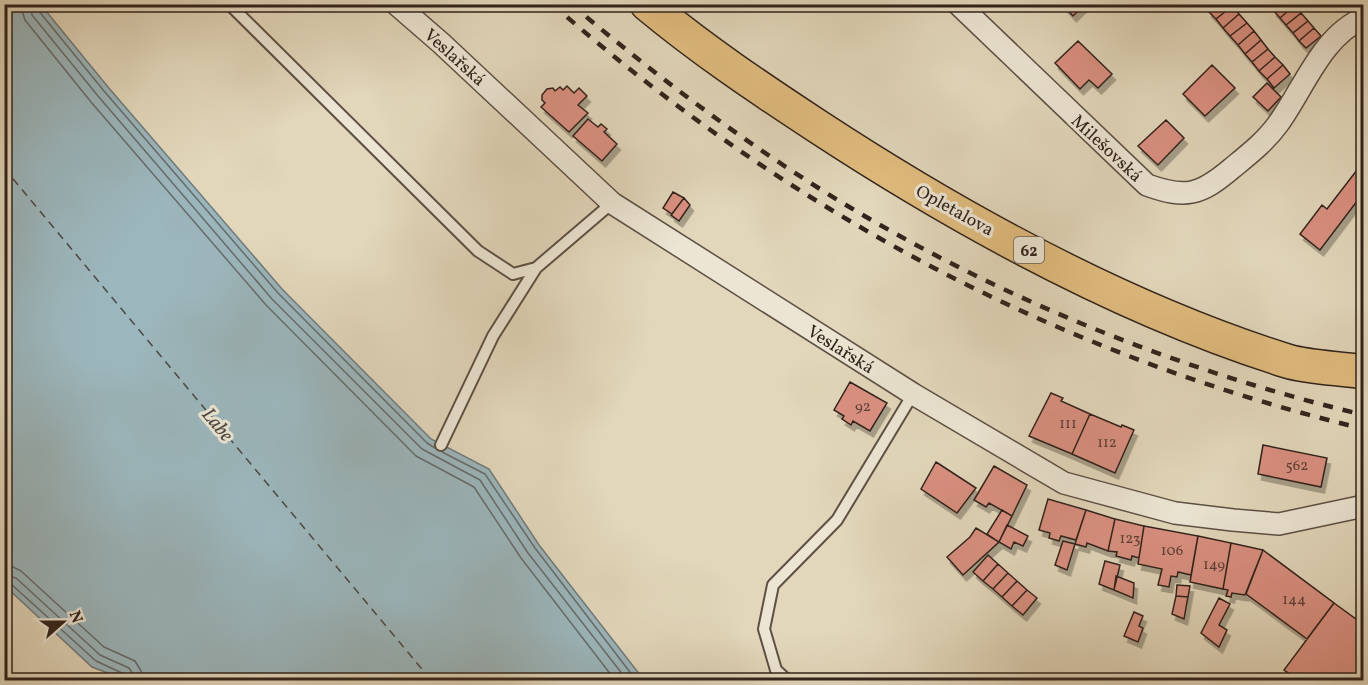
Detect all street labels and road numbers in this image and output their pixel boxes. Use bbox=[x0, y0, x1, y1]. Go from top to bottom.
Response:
street label: Veslařská bbox=[418, 24, 490, 93]
street label: Milešovská bbox=[1065, 110, 1147, 189]
street label: Opletalova bbox=[911, 180, 998, 243]
road number: 62 bbox=[1014, 237, 1044, 263]
street label: Veslařská bbox=[802, 320, 879, 381]

